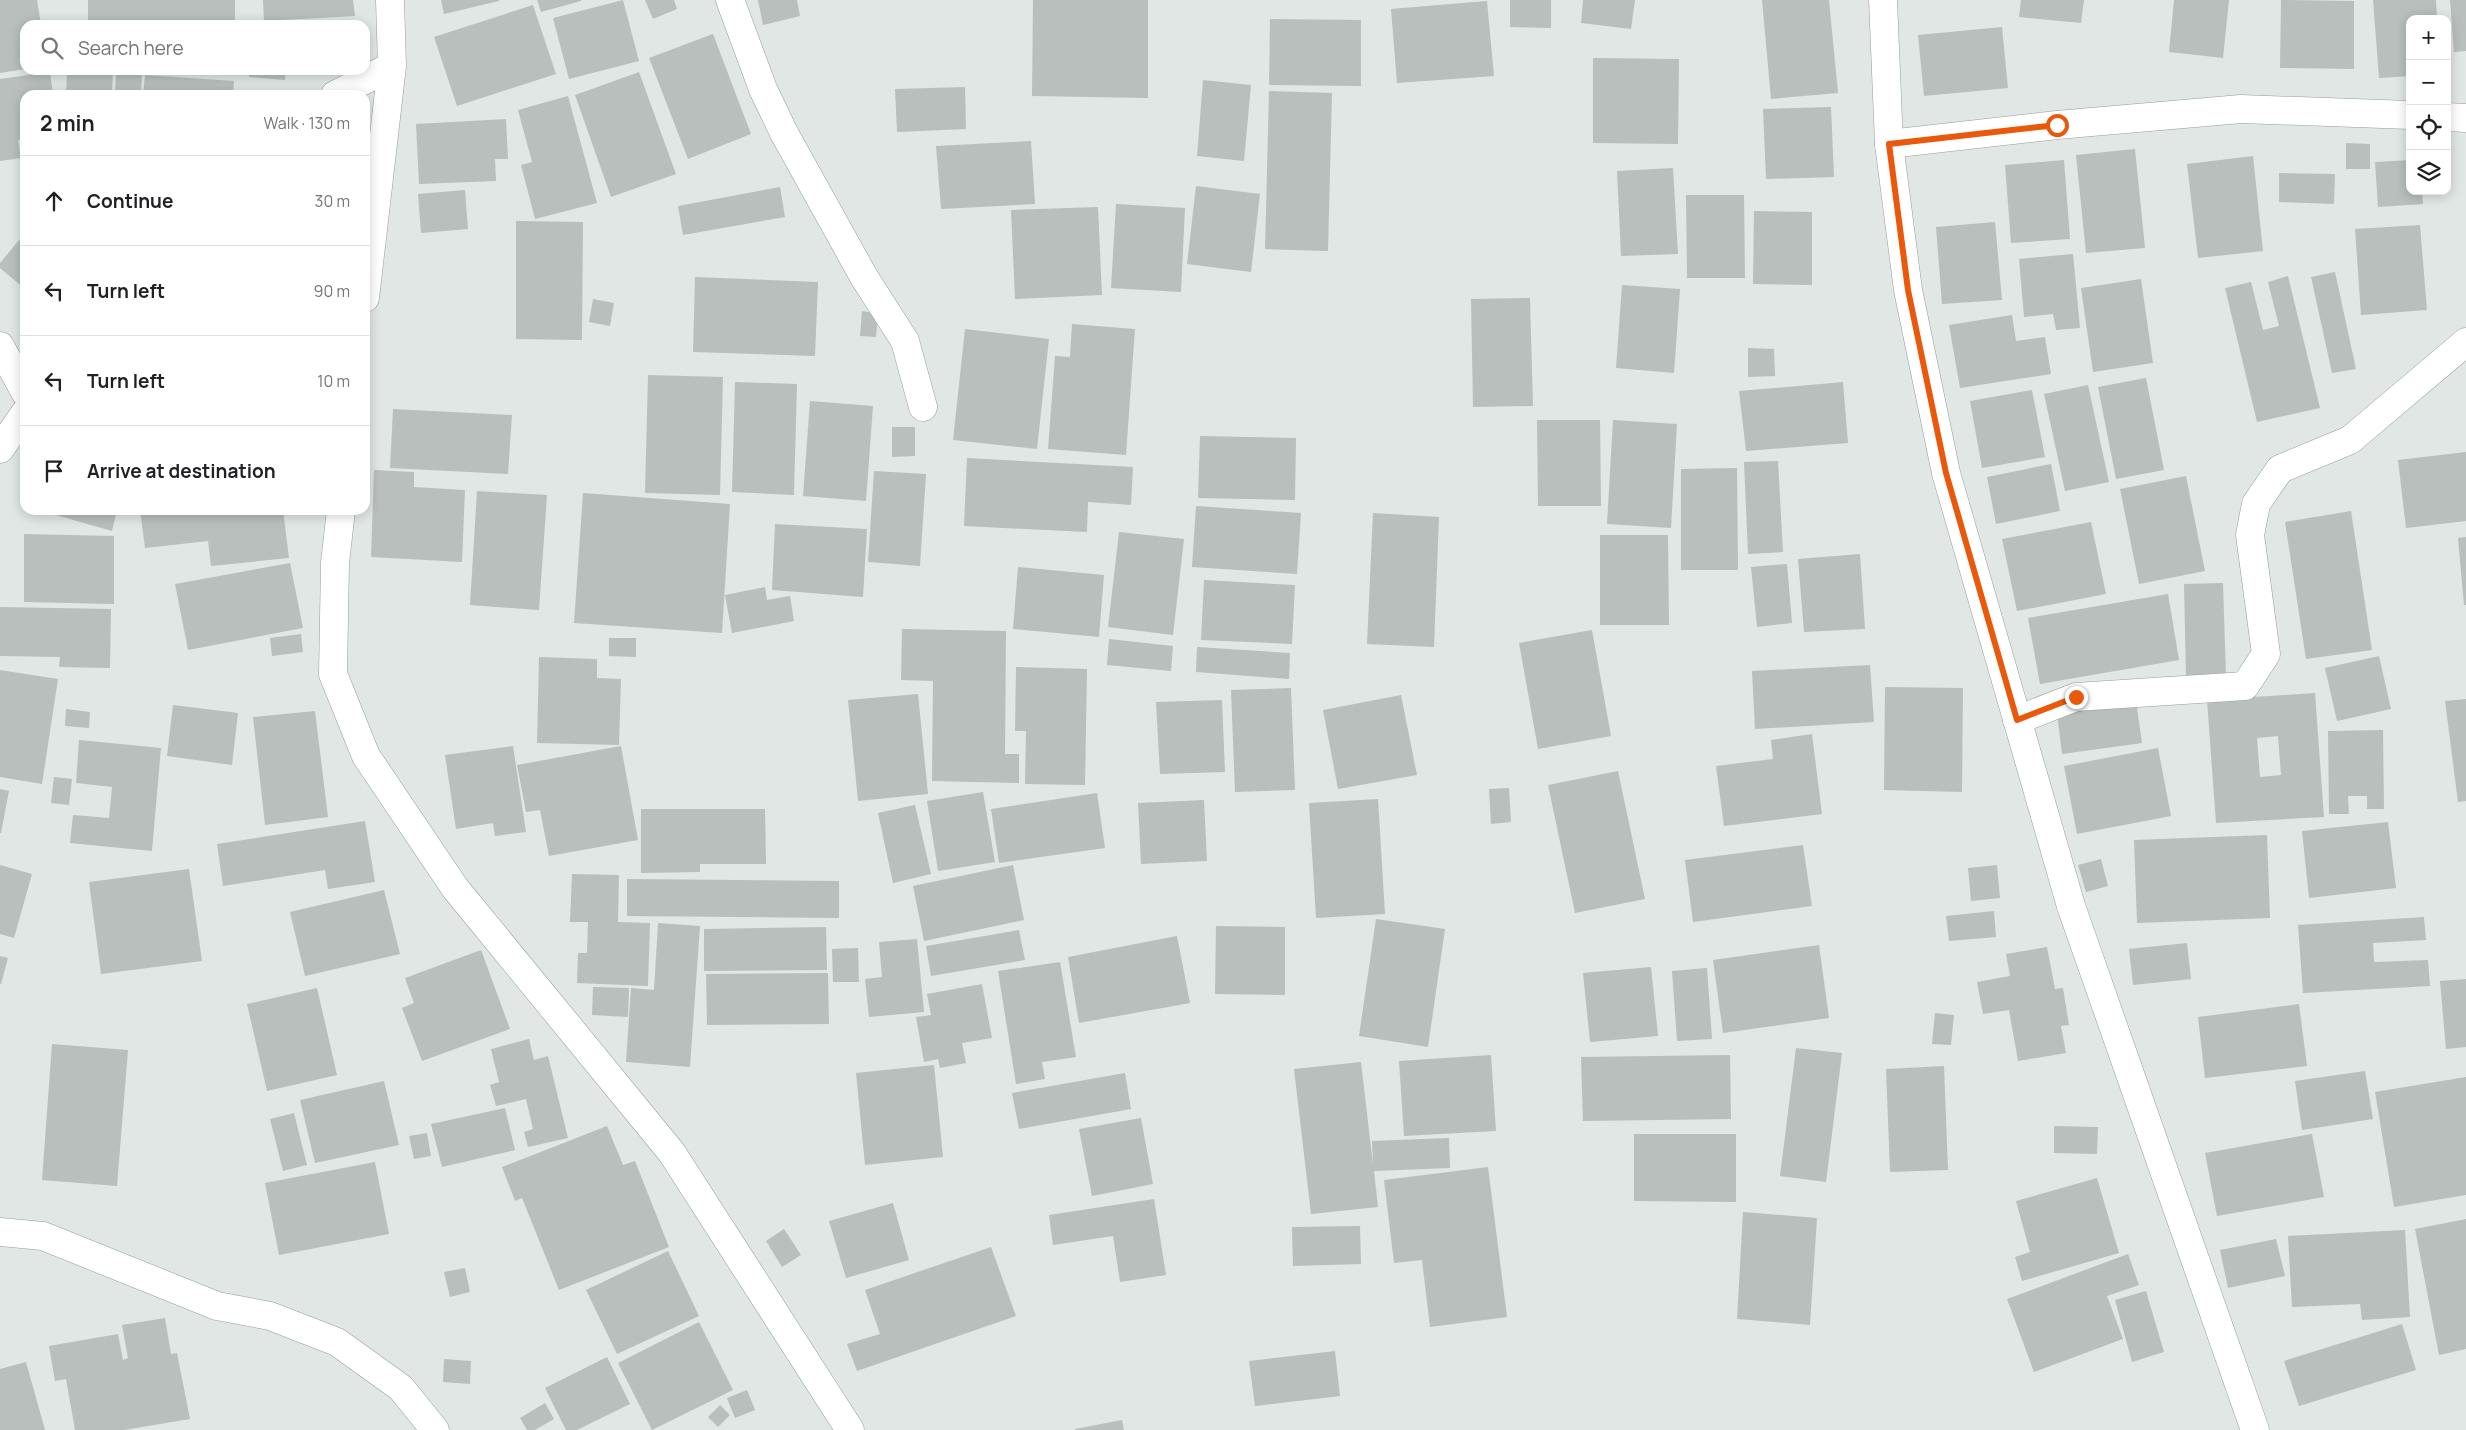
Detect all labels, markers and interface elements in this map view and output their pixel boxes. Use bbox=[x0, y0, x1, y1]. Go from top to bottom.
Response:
map controls bbox=[2406, 15, 2451, 195]
button: + bbox=[2406, 15, 2451, 60]
search box bbox=[20, 20, 370, 75]
icon: search bbox=[38, 34, 66, 62]
text: Search here bbox=[78, 35, 184, 61]
button: − bbox=[2406, 60, 2451, 105]
button: locate bbox=[2406, 105, 2451, 150]
text: 2 min bbox=[40, 109, 95, 137]
text: Walk · 130 m bbox=[264, 112, 350, 134]
route start bbox=[2046, 114, 2069, 137]
button: layers bbox=[2406, 150, 2451, 195]
icon: ahead bbox=[40, 187, 68, 215]
text: Continue bbox=[87, 188, 173, 214]
text: 30 m bbox=[315, 190, 350, 212]
icon: left bbox=[40, 277, 68, 305]
text: Turn left bbox=[87, 278, 165, 304]
text: 90 m bbox=[314, 280, 350, 302]
icon: left bbox=[40, 367, 68, 395]
text: Turn left bbox=[87, 368, 165, 394]
text: 10 m bbox=[317, 370, 350, 392]
icon: arrive bbox=[40, 457, 68, 485]
text: Arrive at destination bbox=[87, 458, 276, 484]
route end bbox=[2065, 686, 2088, 709]

